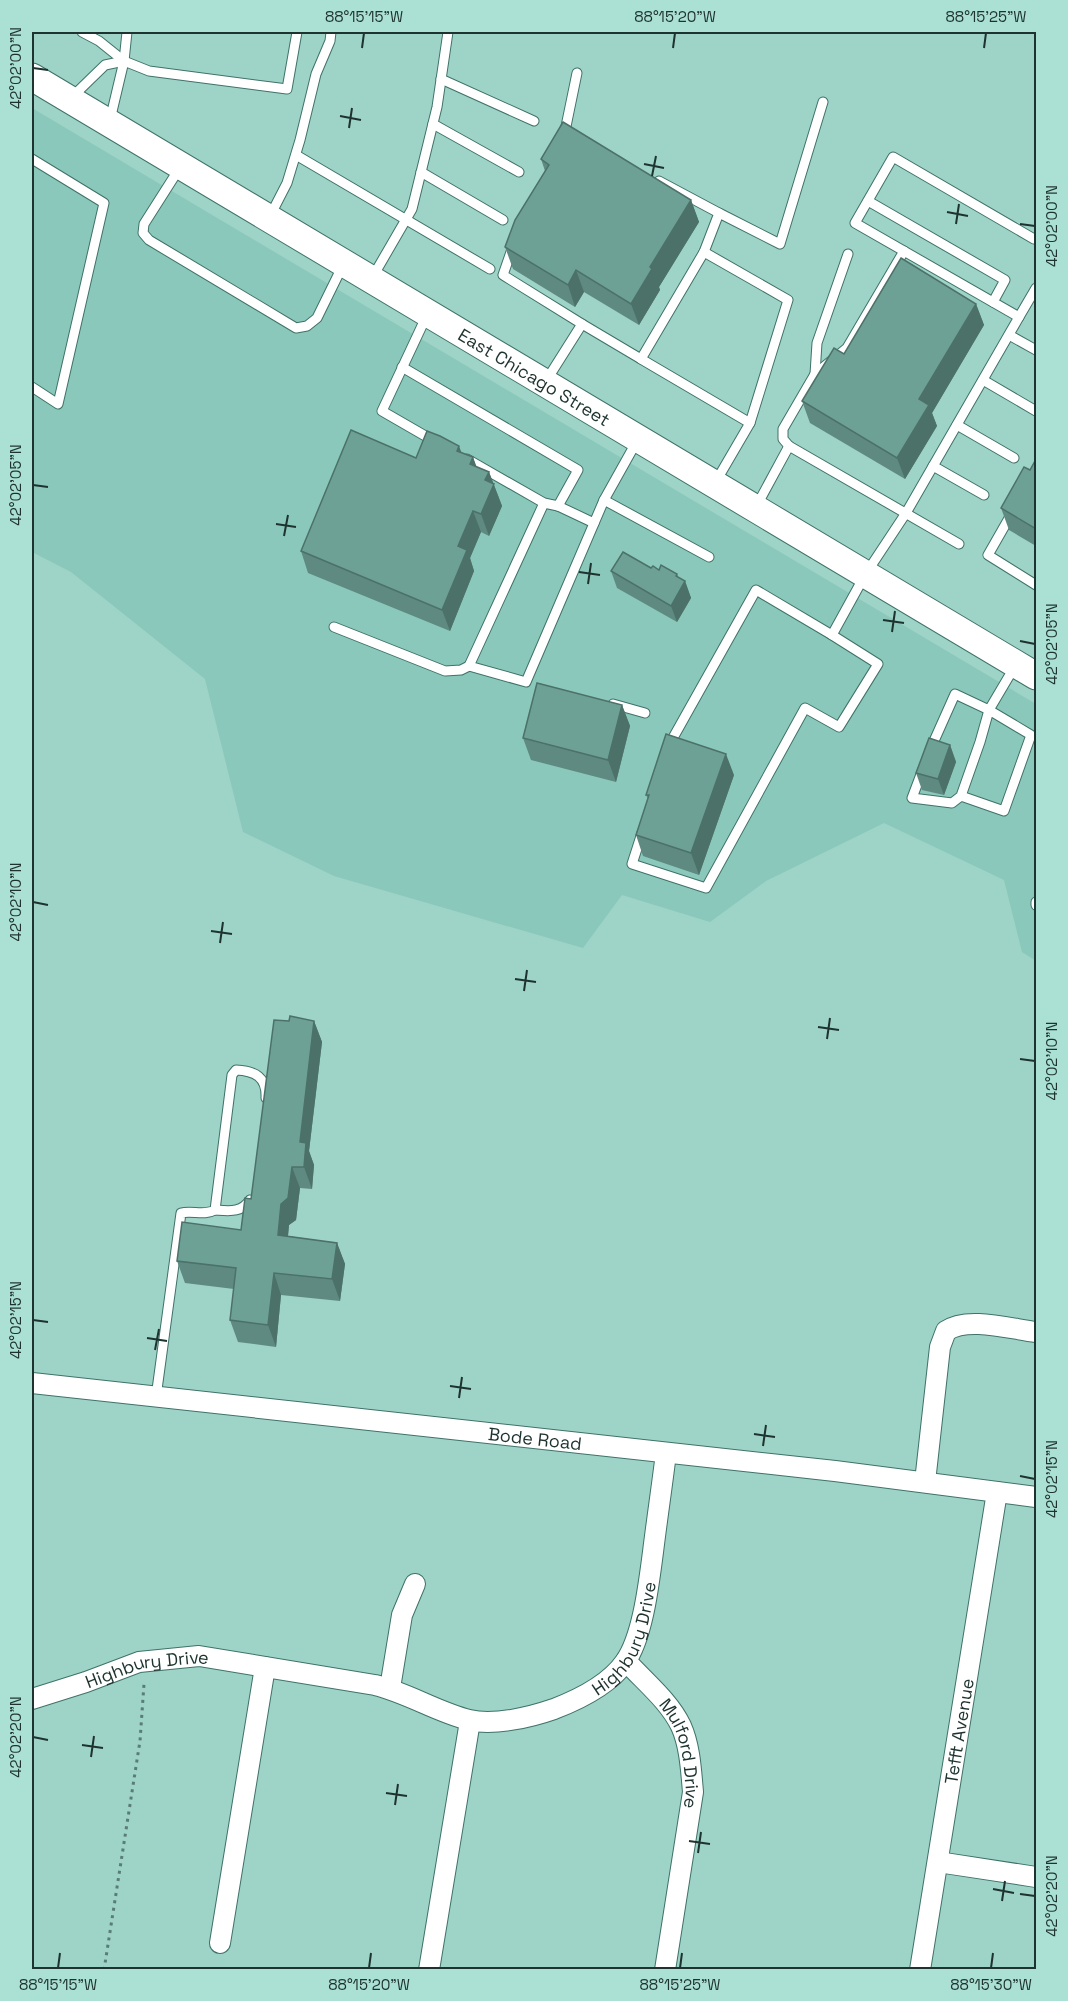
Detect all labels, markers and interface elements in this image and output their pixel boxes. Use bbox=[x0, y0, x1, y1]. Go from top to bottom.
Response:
text: 88°15'15"W bbox=[325, 7, 403, 26]
text: 88°15'20"W bbox=[634, 7, 716, 26]
text: 88°15'25"W bbox=[946, 7, 1026, 26]
text: 42°02'00"N bbox=[6, 27, 25, 109]
text: 42°02'00"N bbox=[1042, 185, 1061, 267]
street label: East Chicago Street bbox=[454, 323, 615, 431]
text: 42°02'05"N bbox=[6, 444, 25, 526]
text: 42°02'05"N bbox=[1042, 603, 1061, 685]
text: 42°02'10"N bbox=[6, 863, 25, 941]
text: 42°02'10"N bbox=[1042, 1022, 1061, 1100]
text: 42°02'15"N bbox=[6, 1281, 25, 1359]
street label: Bode Road bbox=[487, 1422, 583, 1455]
text: 42°02'15"N bbox=[1042, 1440, 1061, 1518]
street label: Highbury Drive bbox=[587, 1580, 660, 1700]
street label: Highbury Drive bbox=[82, 1645, 211, 1693]
street label: Tefft Avenue bbox=[939, 1676, 978, 1786]
street label: Mulford Drive bbox=[655, 1693, 705, 1810]
text: 42°02'20"N bbox=[6, 1696, 25, 1778]
text: 42°02'20"N bbox=[1042, 1855, 1061, 1937]
text: 88°15'15"W bbox=[19, 1975, 97, 1994]
text: 88°15'20"W bbox=[328, 1975, 410, 1994]
text: 88°15'25"W bbox=[640, 1975, 720, 1994]
text: 88°15'30"W bbox=[950, 1975, 1032, 1994]

